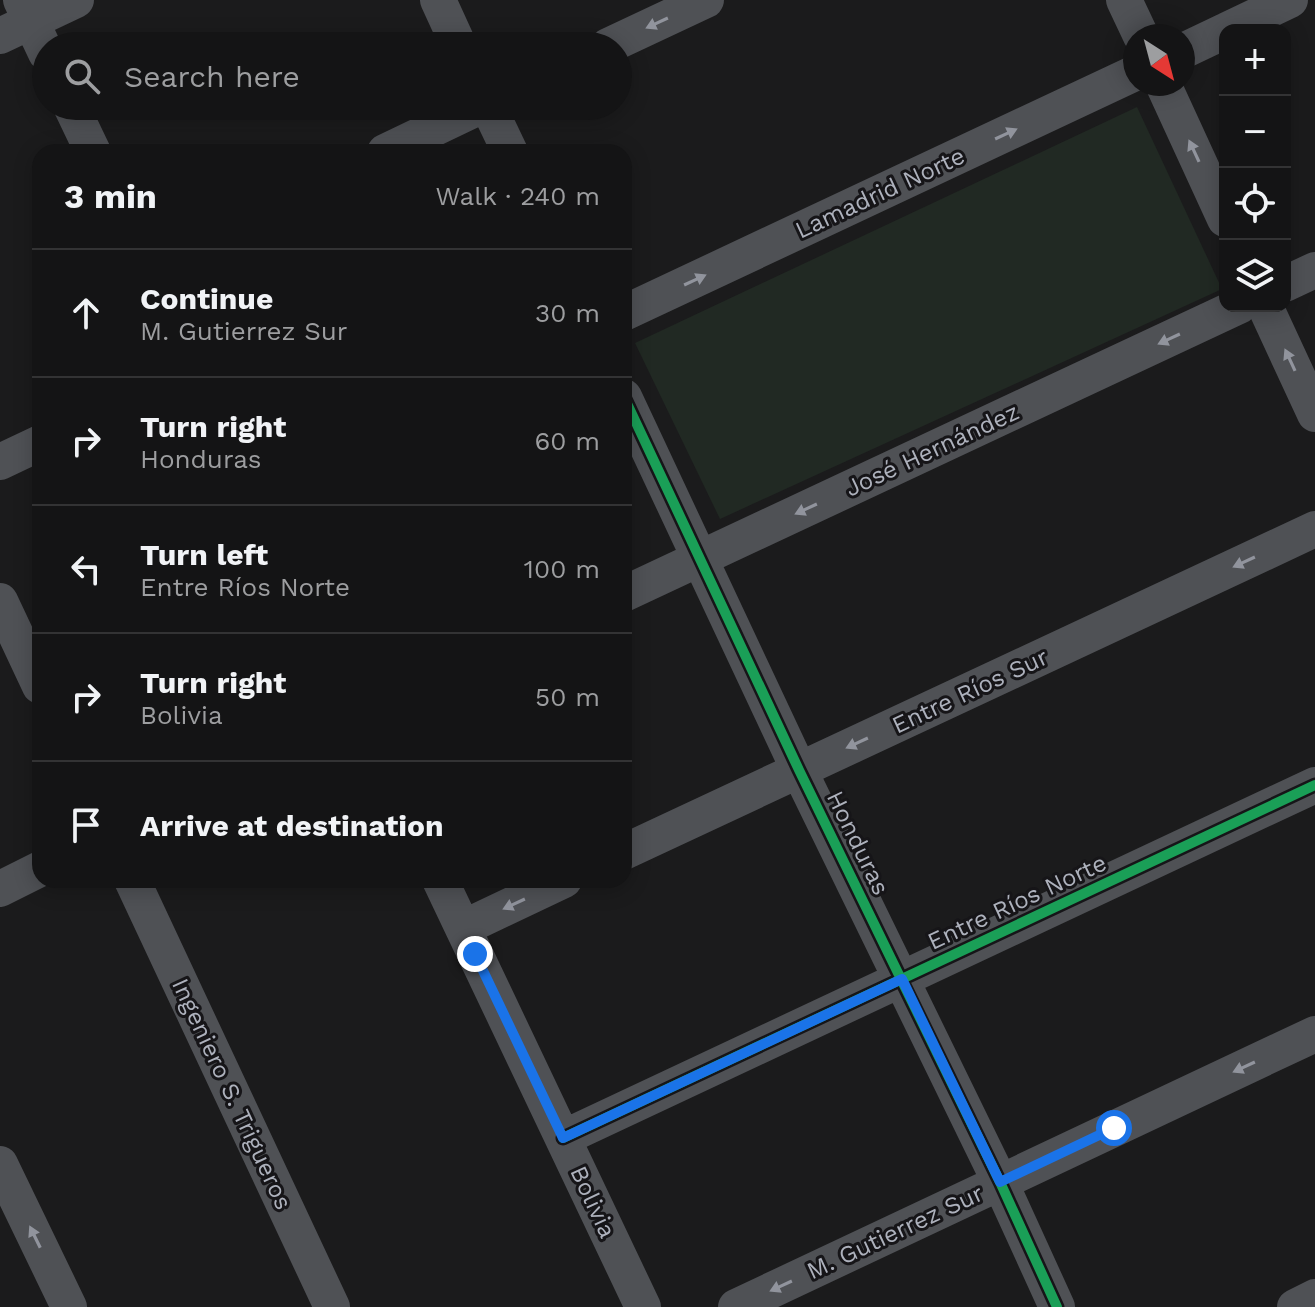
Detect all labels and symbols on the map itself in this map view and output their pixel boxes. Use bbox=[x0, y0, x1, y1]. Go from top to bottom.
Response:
one-way arrow bbox=[645, 16, 669, 30]
north arrow bbox=[1123, 24, 1195, 96]
one-way arrow bbox=[994, 127, 1018, 141]
one-way arrow bbox=[1187, 140, 1201, 163]
street label: Lamadrid Norte bbox=[791, 142, 969, 244]
one-way arrow bbox=[683, 273, 706, 287]
one-way arrow bbox=[1157, 332, 1180, 346]
one-way arrow bbox=[1283, 349, 1297, 372]
street label: José Hernández bbox=[841, 397, 1023, 503]
one-way arrow bbox=[795, 502, 818, 516]
one-way arrow bbox=[1233, 555, 1256, 569]
street label: Entre Ríos Sur bbox=[888, 643, 1053, 739]
one-way arrow bbox=[845, 736, 868, 750]
street label: Honduras bbox=[821, 786, 895, 900]
street label: Entre Ríos Norte bbox=[923, 848, 1111, 956]
one-way arrow bbox=[502, 897, 525, 911]
route end bbox=[457, 936, 493, 972]
street label: Ingeniero S. Trigueros bbox=[166, 974, 298, 1214]
one-way arrow bbox=[1233, 1060, 1256, 1074]
route start bbox=[1096, 1110, 1132, 1146]
street label: Bolivia bbox=[564, 1162, 622, 1242]
street label: M. Gutierrez Sur bbox=[802, 1179, 988, 1285]
one-way arrow bbox=[28, 1225, 42, 1248]
one-way arrow bbox=[770, 1279, 793, 1293]

